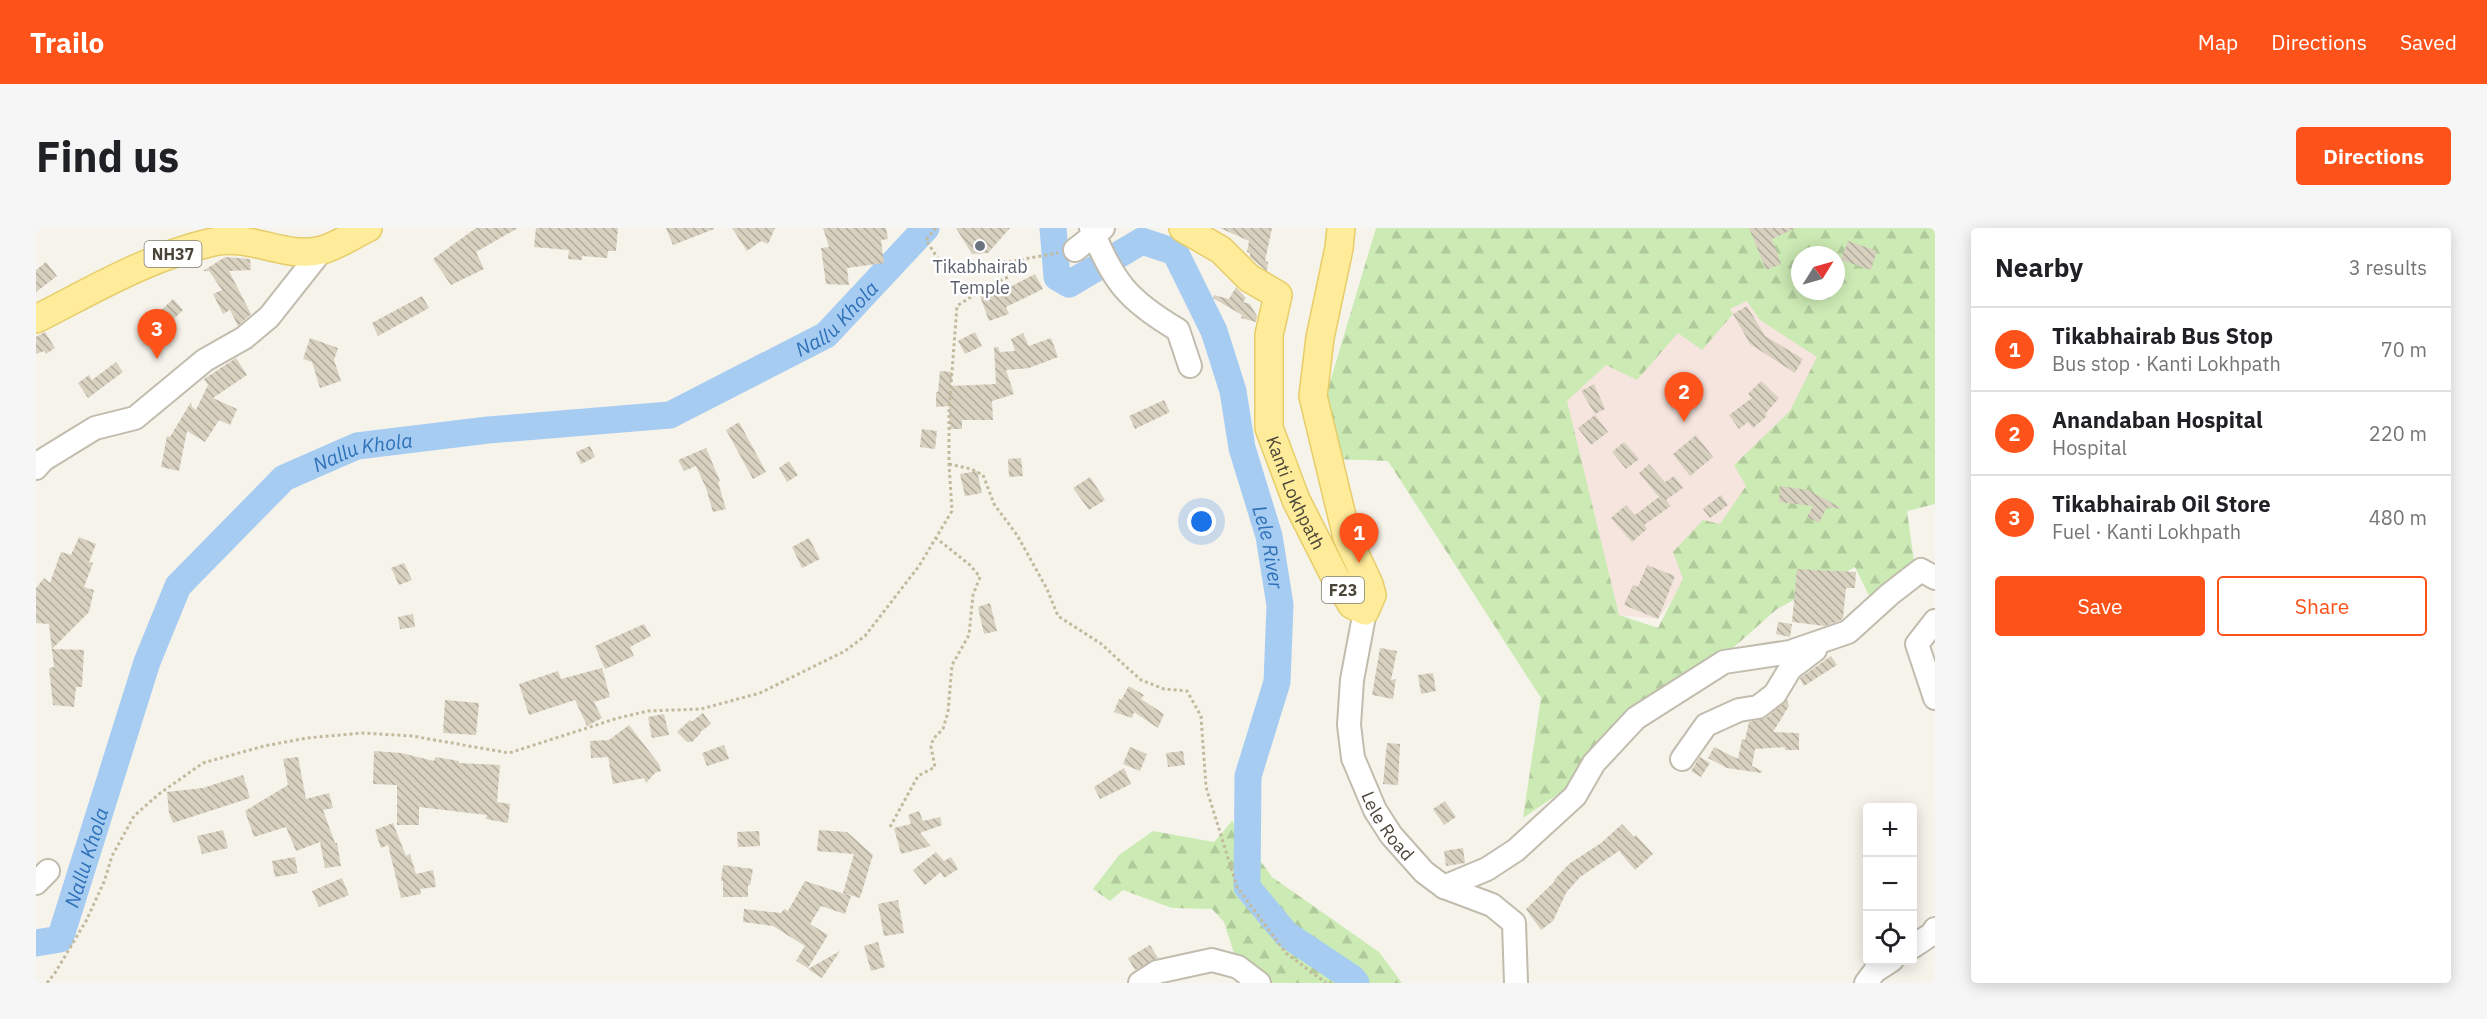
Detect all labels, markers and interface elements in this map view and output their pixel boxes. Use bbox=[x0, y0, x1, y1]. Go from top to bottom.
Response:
text: Trailo bbox=[30, 24, 104, 61]
text: Map bbox=[2198, 28, 2238, 56]
text: Directions bbox=[2271, 28, 2367, 56]
text: Saved bbox=[2400, 28, 2457, 56]
button: Directions bbox=[2296, 127, 2451, 185]
text: Find us bbox=[36, 129, 179, 184]
marker: Tikabhairab Temple bbox=[973, 239, 987, 253]
road number: NH37 bbox=[144, 241, 202, 267]
north arrow bbox=[1791, 246, 1845, 300]
text: Nearby bbox=[1995, 250, 2083, 284]
text: 3 results bbox=[2349, 254, 2427, 281]
place label: Tikabhairab Temple bbox=[932, 255, 1028, 299]
water label: Nallu Khola bbox=[790, 275, 884, 362]
pin: 3 bbox=[138, 310, 176, 359]
text: Tikabhairab Bus Stop bbox=[2052, 321, 2273, 350]
text: 1 bbox=[2009, 336, 2021, 363]
text: 70 m bbox=[2381, 336, 2427, 363]
text: Bus stop · Kanti Lokhpath bbox=[2052, 350, 2281, 377]
pin: 2 bbox=[1664, 372, 1704, 422]
text: Anandaban Hospital bbox=[2052, 405, 2263, 434]
text: 2 bbox=[2009, 420, 2021, 447]
text: 220 m bbox=[2369, 420, 2427, 447]
water label: Nallu Khola bbox=[308, 426, 414, 477]
street label: Kanti Lokhpath bbox=[1261, 433, 1331, 553]
text: Hospital bbox=[2052, 434, 2127, 461]
text: Tikabhairab Oil Store bbox=[2052, 489, 2271, 518]
water label: Lele River bbox=[1247, 502, 1291, 591]
text: 3 bbox=[2009, 504, 2021, 531]
text: 480 m bbox=[2369, 504, 2427, 531]
your location bbox=[1187, 507, 1216, 536]
pin: 1 bbox=[1340, 514, 1378, 563]
text: Fuel · Kanti Lokhpath bbox=[2052, 518, 2241, 545]
button: Save bbox=[1995, 576, 2205, 636]
button: Share bbox=[2217, 576, 2427, 636]
road number: F23 bbox=[1322, 577, 1364, 603]
street label: Lele Road bbox=[1357, 787, 1419, 865]
map controls bbox=[1863, 803, 1917, 965]
button: + bbox=[1863, 803, 1917, 857]
water label: Nallu Khola bbox=[57, 804, 114, 911]
button: − bbox=[1863, 857, 1917, 911]
button: locate bbox=[1863, 911, 1917, 965]

